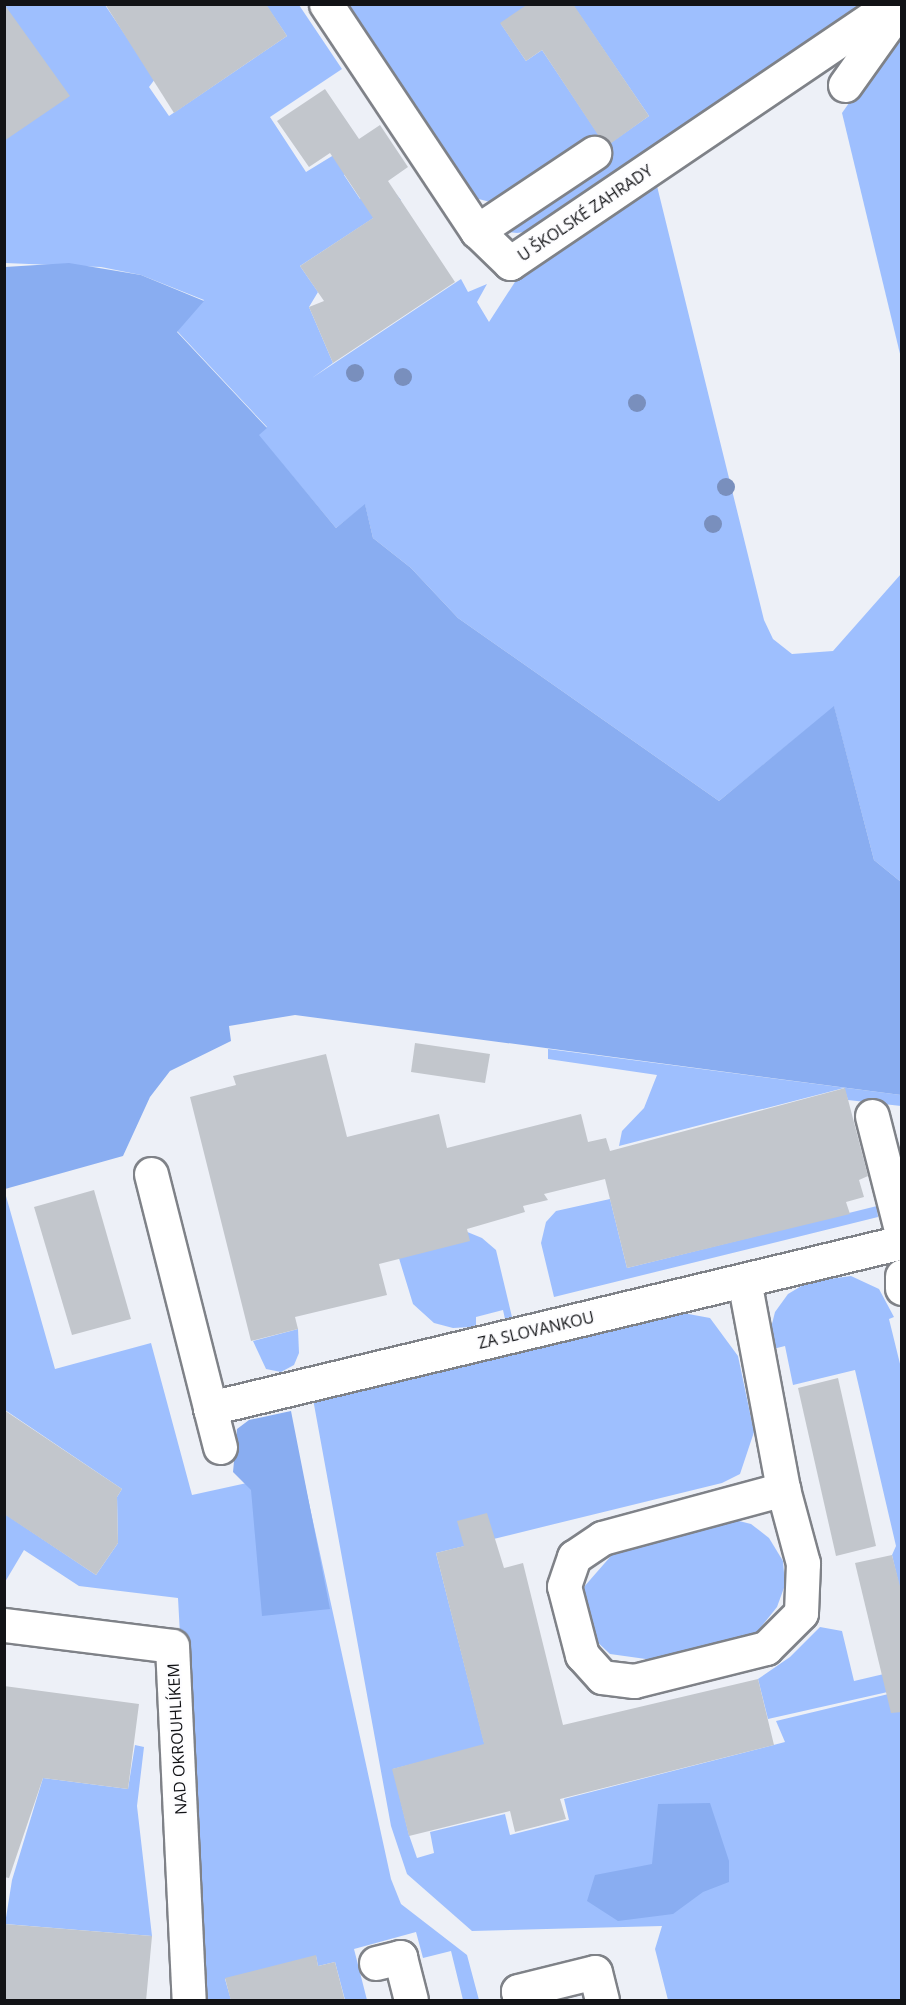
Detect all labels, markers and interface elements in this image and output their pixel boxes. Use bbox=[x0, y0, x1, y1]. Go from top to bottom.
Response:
street label: U ŠKOLSKÉ ZAHRADY bbox=[514, 161, 656, 265]
street label: ZA SLOVANKOU bbox=[476, 1307, 596, 1353]
street label: NAD OKROUHLÍKEM bbox=[163, 1663, 191, 1815]

